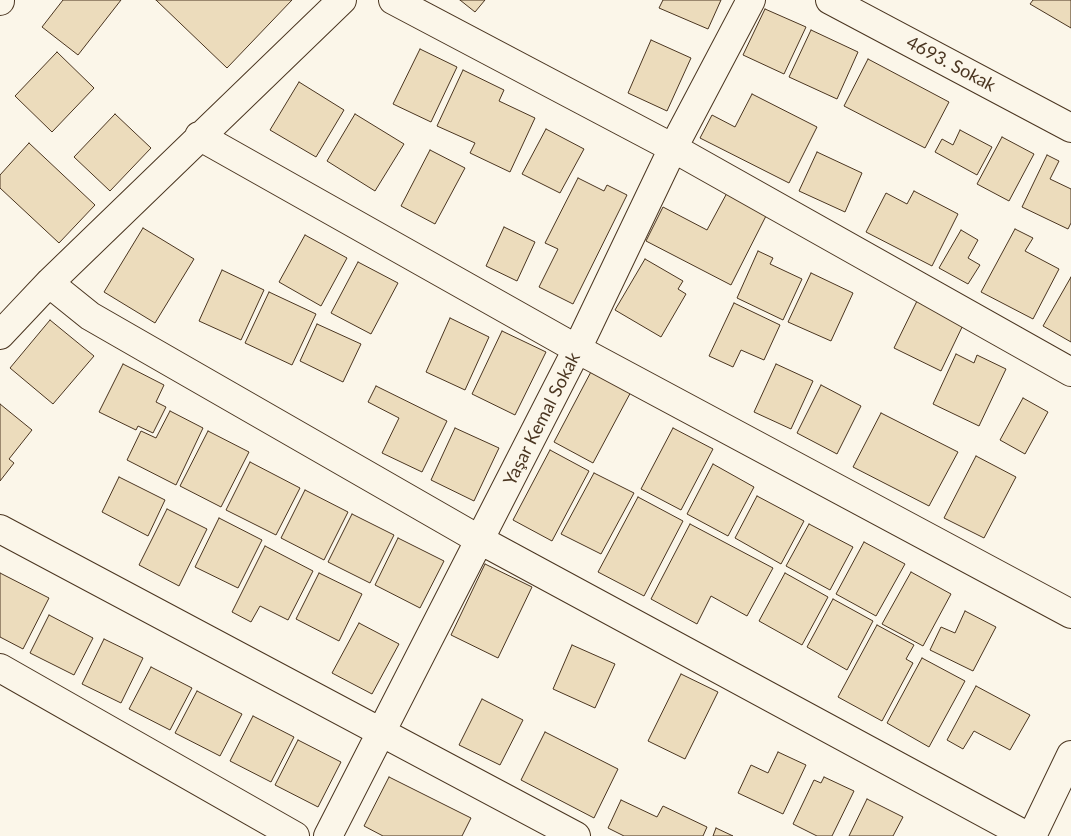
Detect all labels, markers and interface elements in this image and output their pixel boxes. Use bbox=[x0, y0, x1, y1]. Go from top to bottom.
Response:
street label: 4693. Sokak bbox=[903, 32, 999, 96]
street label: Yaşar Kemal Sokak bbox=[499, 349, 585, 489]

